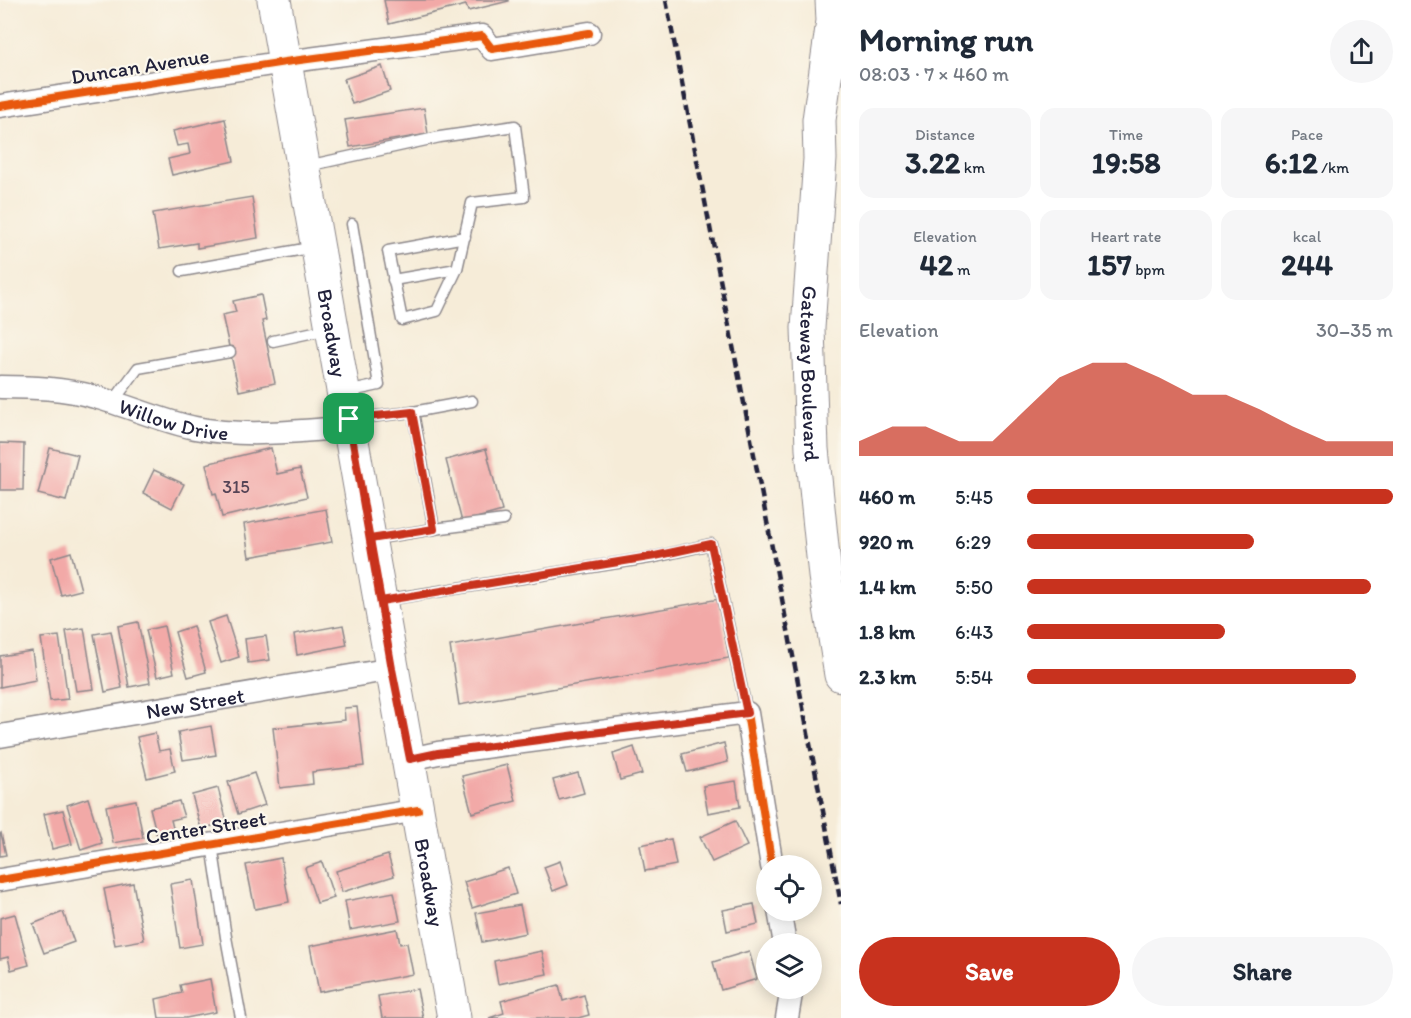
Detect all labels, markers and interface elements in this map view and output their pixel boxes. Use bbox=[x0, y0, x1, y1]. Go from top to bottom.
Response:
text: Morning run bbox=[859, 20, 1034, 59]
button: share bbox=[1330, 20, 1393, 83]
street label: Duncan Avenue bbox=[69, 43, 211, 89]
text: 08:03 · 7 × 460 m bbox=[859, 62, 1009, 86]
text: Distance bbox=[915, 125, 975, 144]
text: Time bbox=[1109, 125, 1143, 144]
text: Pace bbox=[1291, 125, 1323, 144]
text: 3.22 bbox=[905, 144, 960, 181]
text: 19:58 bbox=[1091, 144, 1161, 181]
text: 6:12 bbox=[1265, 144, 1318, 181]
text: km bbox=[960, 158, 985, 177]
text: /km bbox=[1318, 158, 1349, 177]
text: Elevation bbox=[913, 227, 977, 246]
text: Heart rate bbox=[1091, 227, 1161, 246]
text: kcal bbox=[1293, 227, 1321, 246]
text: 42 bbox=[920, 246, 953, 283]
text: 157 bbox=[1087, 246, 1132, 283]
text: 244 bbox=[1281, 246, 1333, 283]
text: m bbox=[953, 260, 970, 279]
text: bpm bbox=[1132, 260, 1165, 279]
street label: Gateway Boulevard bbox=[795, 285, 826, 463]
street label: Broadway bbox=[313, 287, 353, 379]
text: Elevation bbox=[859, 318, 938, 342]
text: 30–35 m bbox=[1316, 318, 1393, 342]
street label: Willow Drive bbox=[116, 393, 229, 445]
pin bbox=[323, 393, 374, 444]
icon: arrive bbox=[332, 402, 365, 435]
house number: 315 bbox=[222, 476, 250, 498]
text: 460 m bbox=[859, 485, 915, 509]
text: 5:45 bbox=[955, 485, 993, 509]
text: 920 m bbox=[859, 530, 914, 554]
text: 6:29 bbox=[955, 530, 991, 554]
text: 1.4 km bbox=[859, 575, 916, 599]
text: 5:50 bbox=[955, 575, 993, 599]
text: 1.8 km bbox=[859, 620, 915, 644]
text: 6:43 bbox=[955, 620, 993, 644]
text: 2.3 km bbox=[859, 665, 916, 689]
text: 5:54 bbox=[955, 665, 993, 689]
street label: New Street bbox=[144, 682, 246, 723]
street label: Center Street bbox=[144, 805, 268, 849]
street label: Broadway bbox=[410, 836, 450, 929]
map controls bbox=[756, 855, 822, 999]
button: locate bbox=[756, 855, 822, 921]
button: layers bbox=[756, 933, 822, 999]
button: Save bbox=[859, 937, 1120, 1006]
button: Share bbox=[1132, 937, 1393, 1006]

